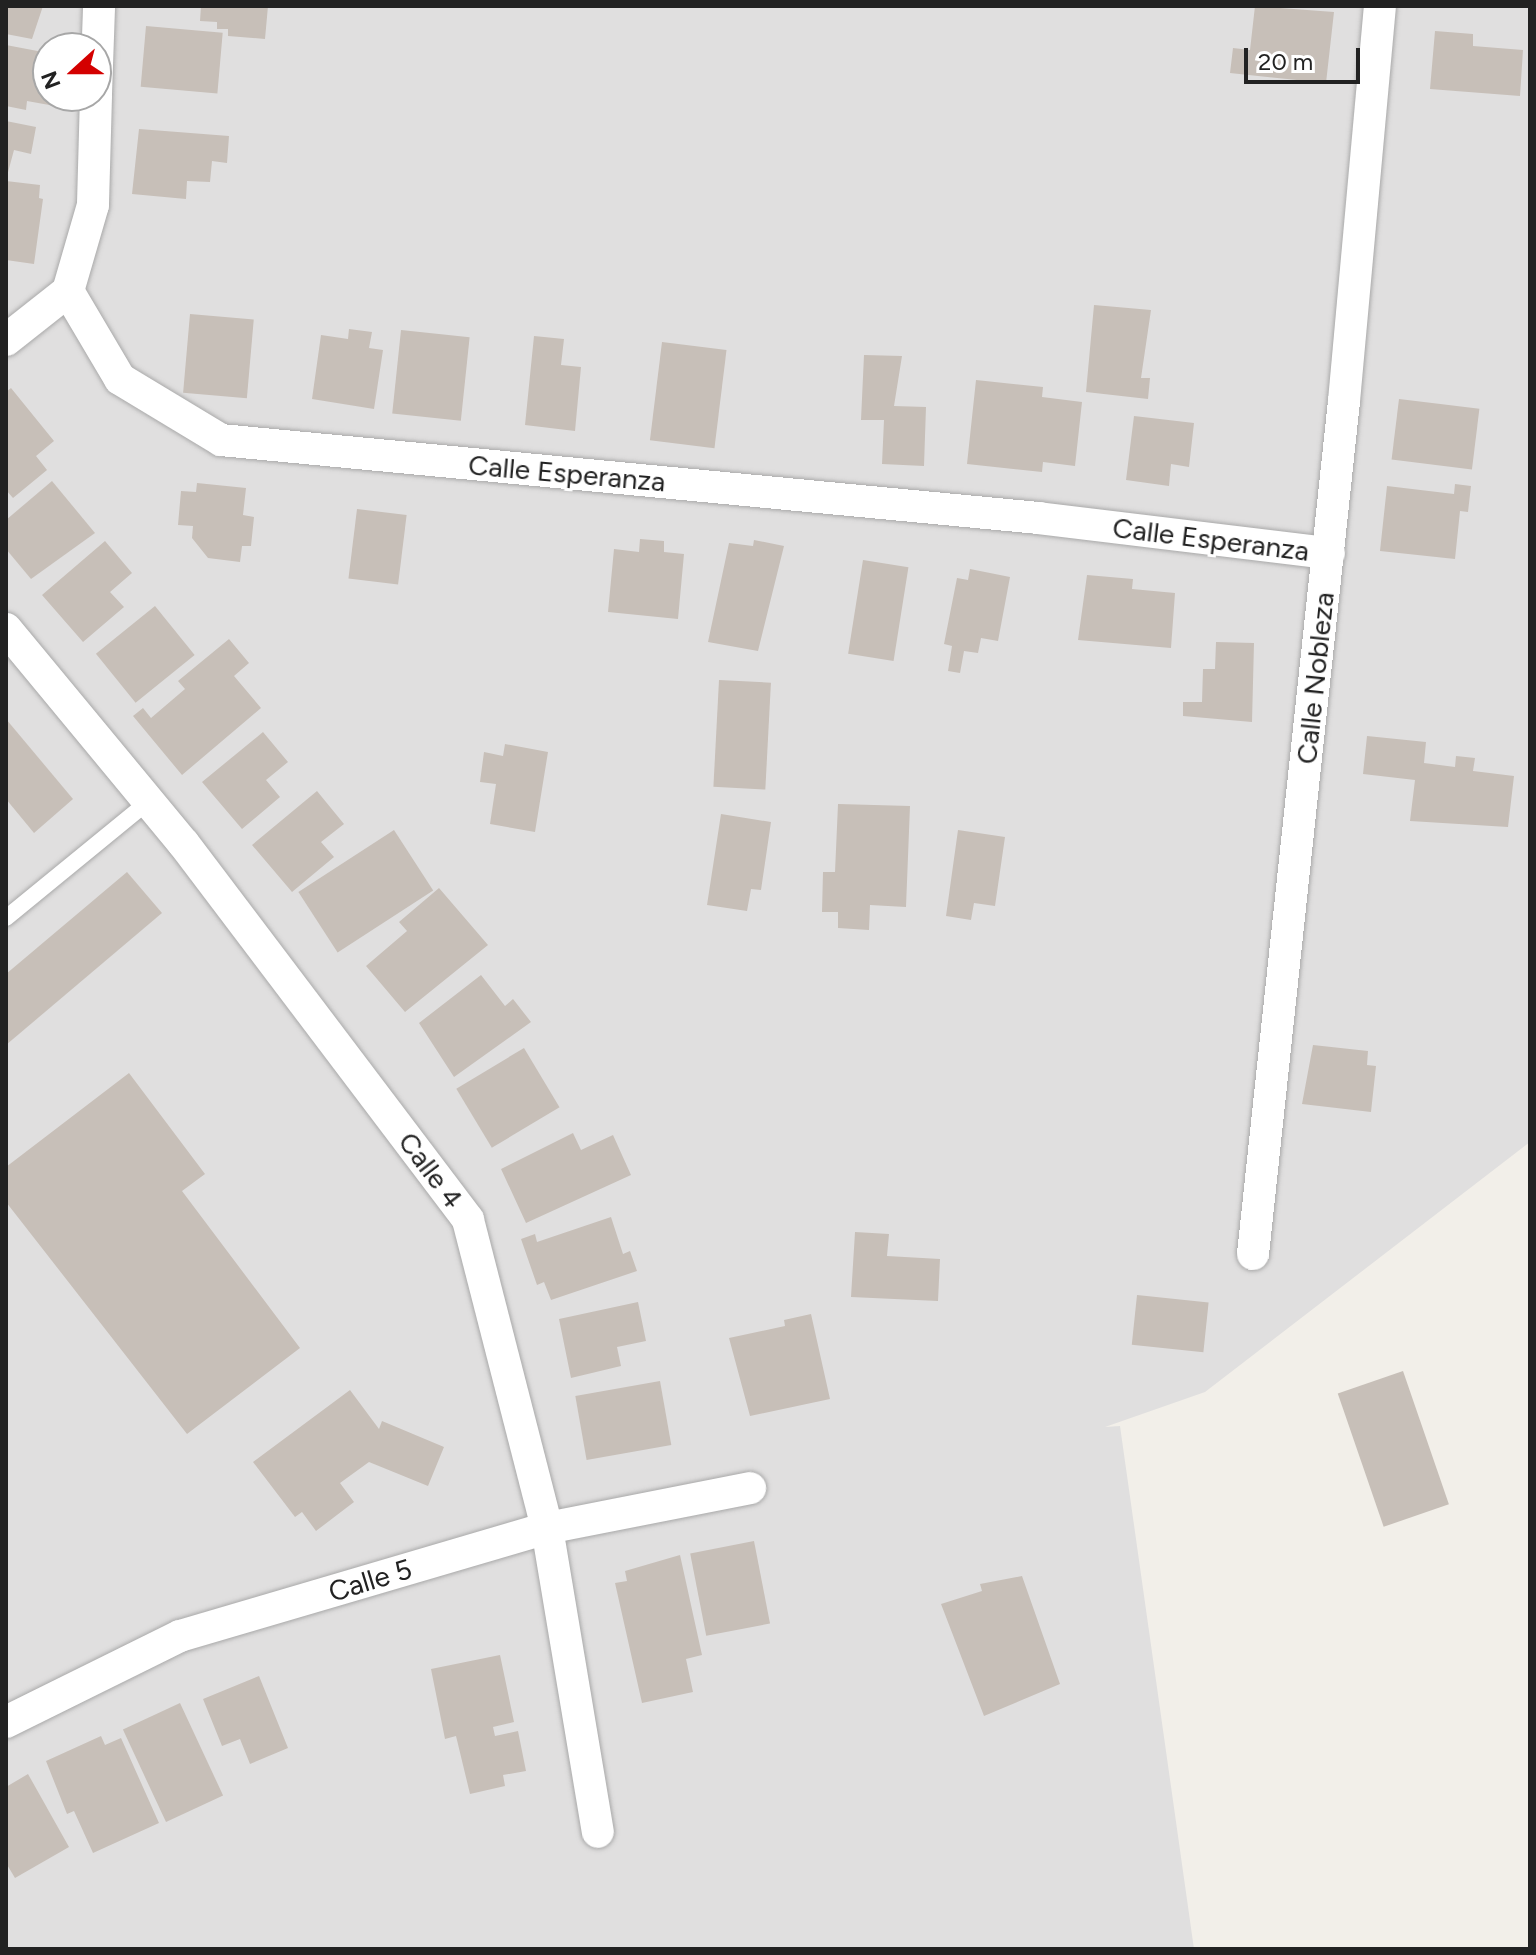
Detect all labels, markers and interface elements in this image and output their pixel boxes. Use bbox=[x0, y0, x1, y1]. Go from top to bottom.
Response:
north arrow bbox=[32, 32, 112, 112]
scale bar bbox=[1248, 32, 1364, 82]
text: 20 m bbox=[1258, 47, 1313, 76]
text: N bbox=[35, 67, 67, 93]
street label: Calle Esperanza bbox=[467, 448, 667, 498]
street label: Calle Esperanza bbox=[1111, 510, 1311, 568]
street label: Calle Nobleza bbox=[1289, 590, 1341, 766]
street label: Calle 4 bbox=[392, 1125, 470, 1215]
street label: Calle 5 bbox=[324, 1551, 416, 1609]

